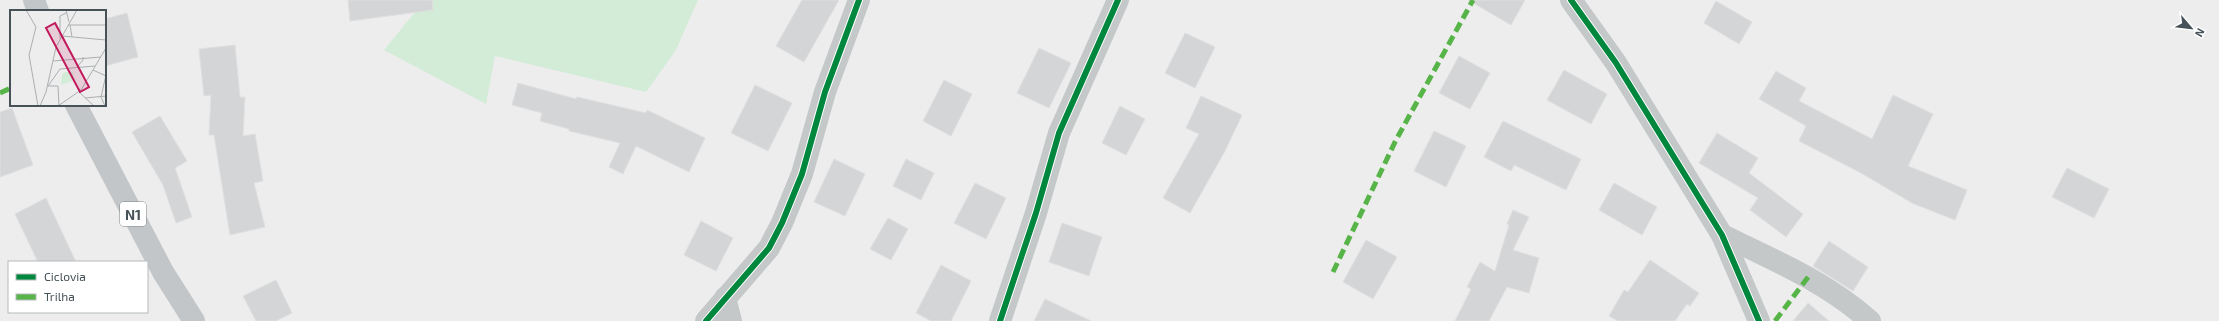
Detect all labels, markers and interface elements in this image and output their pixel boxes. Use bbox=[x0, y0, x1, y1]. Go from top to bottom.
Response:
north arrow bbox=[2171, 8, 2211, 48]
inset map bbox=[10, 10, 106, 106]
text: N bbox=[2193, 26, 2208, 40]
road number: N1 bbox=[120, 202, 146, 226]
legend bbox=[8, 261, 148, 313]
text: Ciclovia bbox=[44, 269, 86, 283]
text: Trilha bbox=[44, 289, 75, 303]

